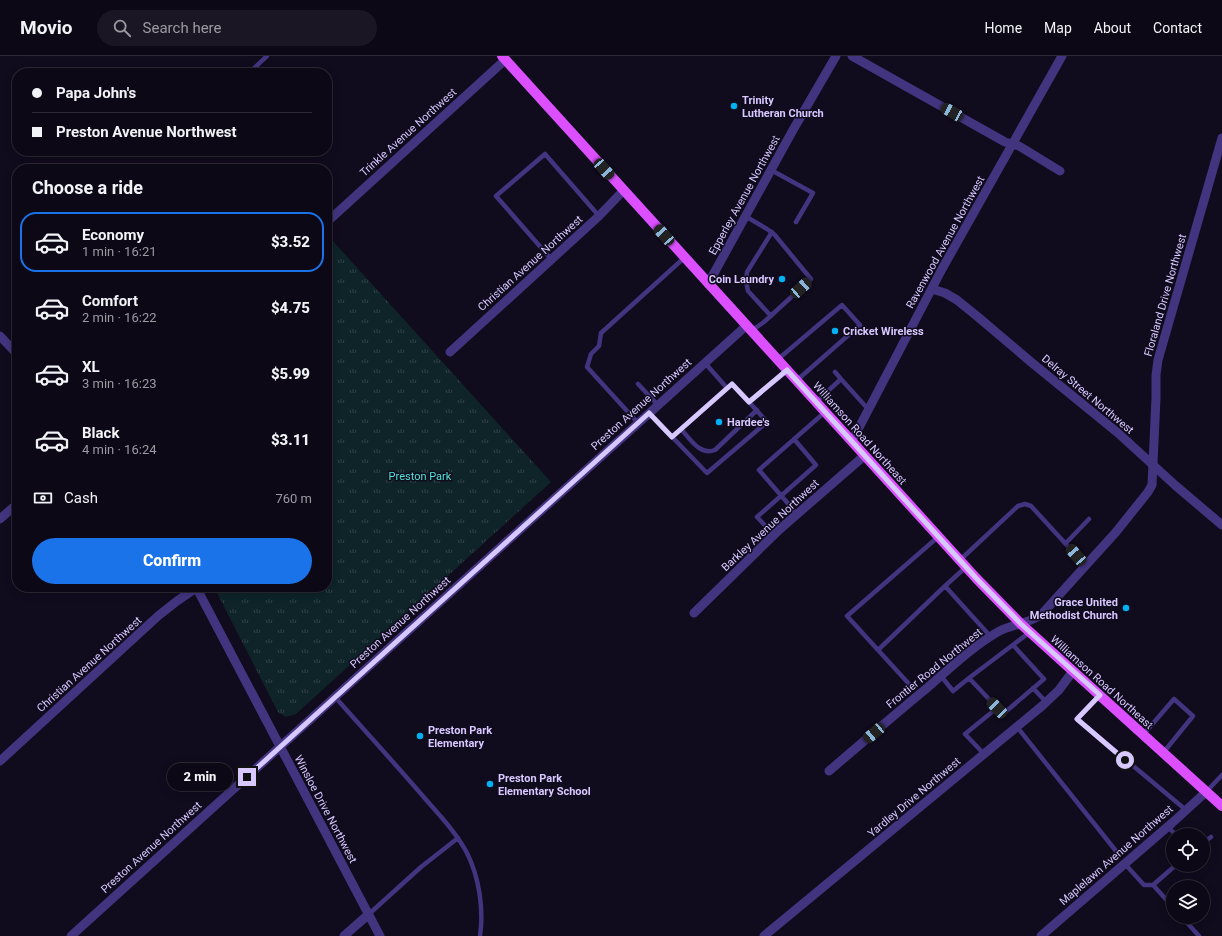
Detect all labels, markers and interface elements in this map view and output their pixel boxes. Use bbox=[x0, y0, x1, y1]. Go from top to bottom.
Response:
search box bbox=[97, 10, 377, 46]
text: Movio bbox=[20, 16, 73, 39]
icon: search bbox=[111, 17, 133, 39]
text: Search here bbox=[143, 19, 222, 37]
text: Home bbox=[984, 20, 1022, 36]
text: Map bbox=[1044, 20, 1072, 36]
text: About bbox=[1094, 20, 1131, 36]
text: Contact bbox=[1153, 20, 1202, 36]
text: Papa John's bbox=[56, 84, 136, 102]
street label: Trinkle Avenue Northwest bbox=[357, 85, 460, 179]
place label: Trinity Lutheran Church bbox=[742, 94, 824, 120]
marker: Trinity Lutheran Church bbox=[729, 101, 739, 111]
car bbox=[939, 101, 965, 123]
text: Preston Avenue Northwest bbox=[56, 123, 237, 141]
street label: Epperley Avenue Northwest bbox=[706, 133, 783, 257]
car bbox=[592, 156, 616, 182]
street label: Ravenwood Avenue Northwest bbox=[904, 173, 988, 311]
text: Choose a ride bbox=[32, 177, 143, 198]
street label: Christian Avenue Northwest bbox=[475, 213, 586, 314]
car bbox=[652, 222, 676, 248]
icon: car bbox=[34, 224, 70, 260]
text: Economy bbox=[82, 226, 144, 244]
street label: Floraland Drive Northwest bbox=[1142, 232, 1189, 358]
text: $3.52 bbox=[271, 233, 310, 251]
text: 1 min · 16:21 bbox=[82, 244, 157, 259]
place label: Coin Laundry bbox=[709, 273, 774, 286]
marker: Coin Laundry bbox=[777, 274, 787, 284]
car bbox=[788, 276, 814, 300]
icon: car bbox=[34, 290, 70, 326]
text: Comfort bbox=[82, 292, 138, 310]
text: $4.75 bbox=[271, 299, 310, 317]
text: 2 min · 16:22 bbox=[82, 310, 157, 325]
place label: Cricket Wireless bbox=[843, 325, 924, 338]
marker: Cricket Wireless bbox=[830, 326, 840, 336]
street label: Delray Street Northwest bbox=[1039, 352, 1137, 437]
icon: car bbox=[34, 356, 70, 392]
street label: Preston Avenue Northwest bbox=[588, 356, 694, 453]
text: XL bbox=[82, 358, 100, 376]
text: $5.99 bbox=[271, 365, 310, 383]
text: 3 min · 16:23 bbox=[82, 376, 157, 391]
street label: Williamson Road Northeast bbox=[810, 379, 909, 488]
place label: Hardee's bbox=[727, 416, 770, 429]
marker: Hardee's bbox=[714, 417, 724, 427]
icon: car bbox=[34, 422, 70, 458]
text: Black bbox=[82, 424, 119, 442]
text: $3.11 bbox=[271, 431, 310, 449]
text: 4 min · 16:24 bbox=[82, 442, 157, 457]
park label: Preston Park bbox=[389, 470, 452, 483]
street label: Barkley Avenue Northwest bbox=[719, 477, 822, 574]
icon: cash bbox=[32, 487, 54, 509]
text: Cash bbox=[64, 489, 98, 507]
text: 760 m bbox=[275, 491, 312, 506]
button: Confirm bbox=[32, 538, 312, 584]
car bbox=[1064, 542, 1088, 568]
street label: Preston Avenue Northwest bbox=[347, 574, 453, 671]
place label: Grace United Methodist Church bbox=[1030, 596, 1118, 622]
marker: Grace United Methodist Church bbox=[1121, 603, 1131, 613]
street label: Christian Avenue Northwest bbox=[34, 614, 145, 715]
street label: Frontier Road Northwest bbox=[884, 625, 985, 711]
street label: Williamson Road Northeast bbox=[1048, 633, 1156, 732]
car bbox=[984, 695, 1010, 721]
car bbox=[861, 721, 887, 745]
place label: Preston Park Elementary bbox=[428, 724, 492, 750]
marker: Preston Park Elementary bbox=[415, 731, 425, 741]
route start bbox=[1116, 751, 1134, 769]
street label: Winsloe Drive Northwest bbox=[292, 753, 360, 866]
street label: Yardley Drive Northwest bbox=[865, 755, 964, 840]
callout: 2 min bbox=[167, 763, 233, 791]
route end bbox=[238, 768, 256, 786]
text: 2 min bbox=[184, 769, 216, 784]
place label: Preston Park Elementary School bbox=[498, 772, 591, 798]
marker: Preston Park Elementary School bbox=[485, 779, 495, 789]
street label: Preston Avenue Northwest bbox=[98, 799, 204, 896]
street label: Maplelawn Avenue Northwest bbox=[1057, 802, 1176, 908]
map controls bbox=[1166, 828, 1210, 924]
button: locate bbox=[1166, 828, 1210, 872]
button: layers bbox=[1166, 880, 1210, 924]

